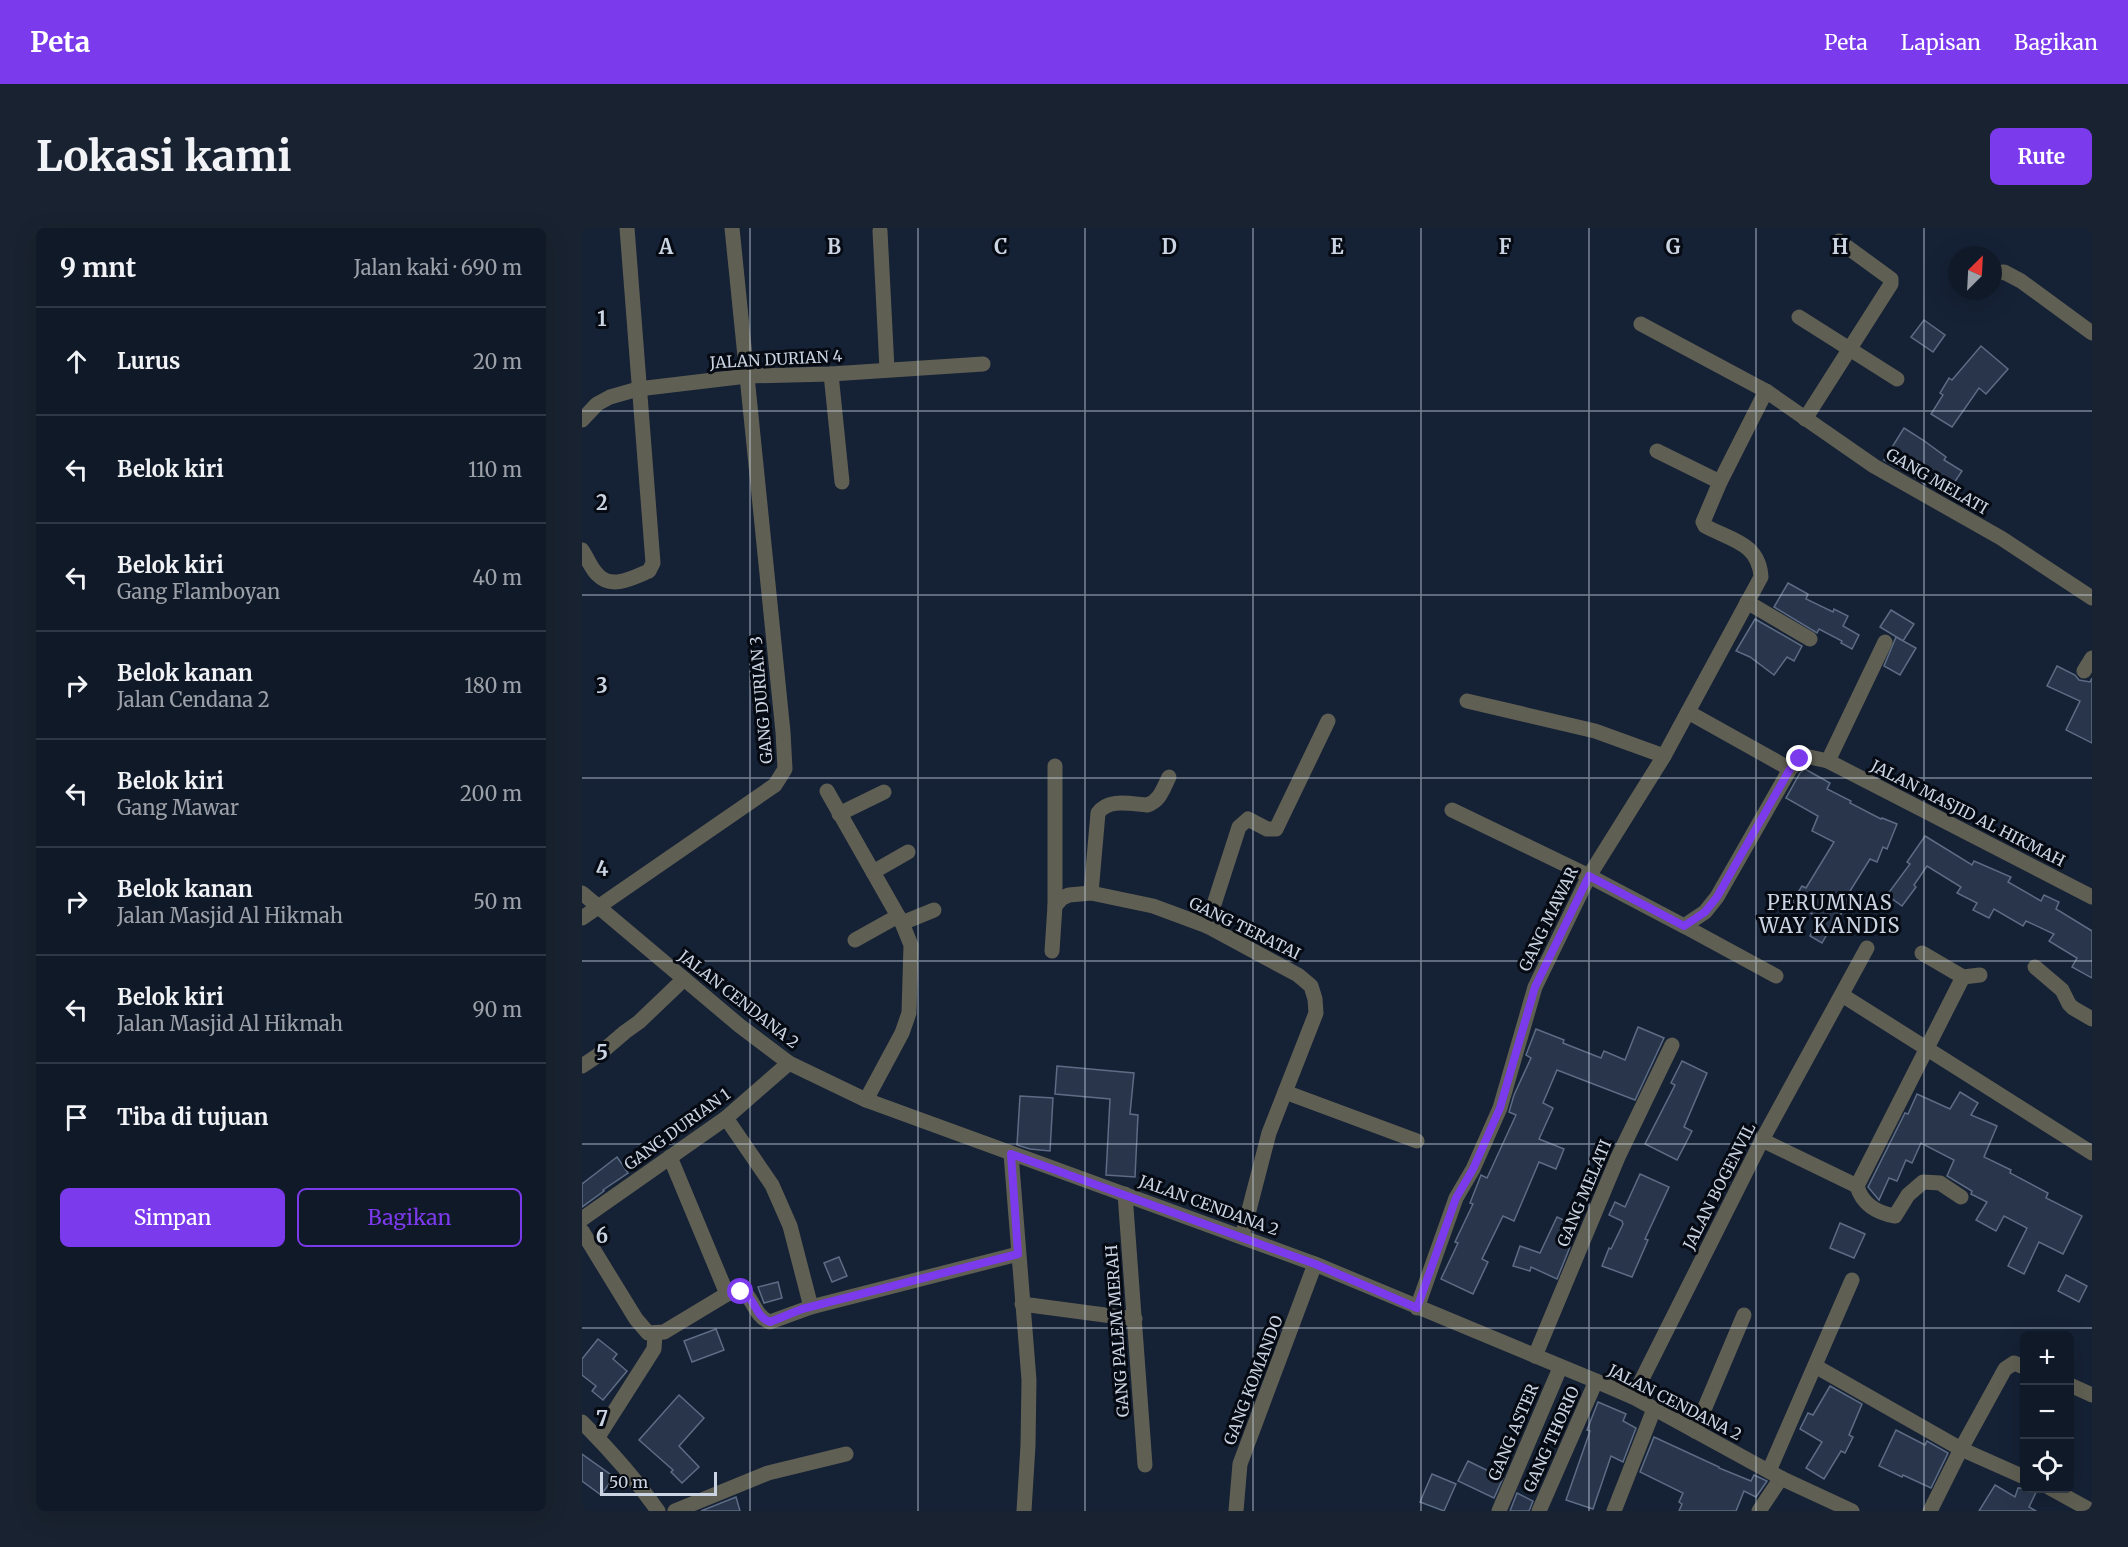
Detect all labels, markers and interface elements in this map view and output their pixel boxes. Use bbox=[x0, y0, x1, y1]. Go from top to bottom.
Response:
text: Peta bbox=[30, 24, 90, 60]
text: Peta bbox=[1824, 29, 1868, 56]
text: Lapisan bbox=[1901, 29, 1981, 56]
text: Bagikan bbox=[2014, 29, 2098, 56]
button: Rute bbox=[1990, 128, 2092, 185]
text: Lokasi kami bbox=[36, 130, 292, 182]
text: A bbox=[658, 234, 674, 259]
text: B bbox=[827, 234, 841, 259]
text: C bbox=[994, 234, 1008, 259]
text: D bbox=[1161, 234, 1177, 259]
text: E bbox=[1330, 234, 1344, 259]
text: F bbox=[1499, 234, 1512, 259]
text: G bbox=[1666, 234, 1681, 259]
text: H bbox=[1832, 234, 1848, 259]
north arrow bbox=[1948, 246, 2002, 300]
text: 9 mnt bbox=[60, 251, 136, 284]
text: Jalan kaki · 690 m bbox=[354, 255, 522, 280]
text: 1 bbox=[597, 306, 607, 331]
icon: ahead bbox=[60, 345, 93, 378]
street label: JALAN DURIAN 4 bbox=[708, 346, 843, 373]
text: Lurus bbox=[117, 347, 180, 375]
text: 20 m bbox=[473, 349, 522, 374]
street label: GANG MELATI bbox=[1882, 444, 1992, 518]
icon: left bbox=[60, 453, 93, 486]
text: Belok kiri bbox=[117, 455, 224, 483]
text: 110 m bbox=[468, 457, 522, 482]
text: 2 bbox=[596, 490, 608, 515]
text: Belok kiri bbox=[117, 551, 224, 579]
icon: left bbox=[60, 561, 93, 594]
text: 40 m bbox=[472, 565, 522, 590]
text: Gang Flamboyan bbox=[117, 579, 280, 604]
street label: GANG DURIAN 3 bbox=[745, 635, 777, 765]
text: Belok kanan bbox=[117, 659, 253, 687]
icon: right bbox=[60, 669, 93, 702]
text: 180 m bbox=[464, 673, 522, 698]
text: 3 bbox=[596, 673, 608, 698]
text: Jalan Cendana 2 bbox=[117, 687, 270, 712]
route end bbox=[1786, 745, 1812, 771]
street label: JALAN MASJID AL HIKMAH bbox=[1867, 755, 2069, 871]
text: Belok kiri bbox=[117, 767, 224, 795]
icon: left bbox=[60, 777, 93, 810]
text: 200 m bbox=[460, 781, 522, 806]
text: Gang Mawar bbox=[117, 795, 239, 820]
text: 4 bbox=[596, 856, 609, 881]
street label: GANG MAWAR bbox=[1514, 863, 1582, 975]
text: Belok kanan bbox=[117, 875, 253, 903]
icon: right bbox=[60, 885, 93, 918]
text: 50 m bbox=[473, 889, 522, 914]
district label: PERUMNAS WAY KANDIS bbox=[1758, 890, 1901, 938]
street label: GANG TERATAI bbox=[1186, 892, 1304, 964]
text: Jalan Masjid Al Hikmah bbox=[117, 903, 343, 928]
street label: JALAN CENDANA 2 bbox=[674, 945, 803, 1052]
text: Belok kiri bbox=[117, 983, 224, 1011]
icon: left bbox=[60, 993, 93, 1026]
text: 90 m bbox=[472, 997, 522, 1022]
text: Jalan Masjid Al Hikmah bbox=[117, 1011, 343, 1036]
text: 5 bbox=[596, 1040, 608, 1065]
street label: GANG DURIAN 1 bbox=[620, 1084, 734, 1174]
icon: arrive bbox=[60, 1101, 93, 1134]
text: Tiba di tujuan bbox=[117, 1103, 268, 1131]
street label: JALAN BOGENVIL bbox=[1678, 1119, 1760, 1254]
street label: GANG MELATI bbox=[1552, 1136, 1616, 1250]
street label: JALAN CENDANA 2 bbox=[1135, 1170, 1282, 1240]
button: Simpan bbox=[60, 1188, 285, 1247]
button: Bagikan bbox=[297, 1188, 522, 1247]
text: 6 bbox=[596, 1223, 608, 1248]
street label: GANG PALEM MERAH bbox=[1101, 1244, 1133, 1418]
route start bbox=[727, 1278, 753, 1304]
street label: GANG KOMANDO bbox=[1219, 1312, 1287, 1448]
map controls bbox=[2020, 1331, 2074, 1493]
button: + bbox=[2020, 1331, 2074, 1385]
street label: JALAN CENDANA 2 bbox=[1604, 1359, 1745, 1444]
street label: GANG ASTER bbox=[1484, 1380, 1543, 1484]
street label: GANG THORIO bbox=[1519, 1383, 1583, 1495]
button: − bbox=[2020, 1385, 2074, 1439]
text: 7 bbox=[596, 1406, 608, 1431]
button: locate bbox=[2020, 1439, 2074, 1493]
scale bar bbox=[600, 1469, 717, 1496]
text: 50 m bbox=[609, 1472, 648, 1492]

